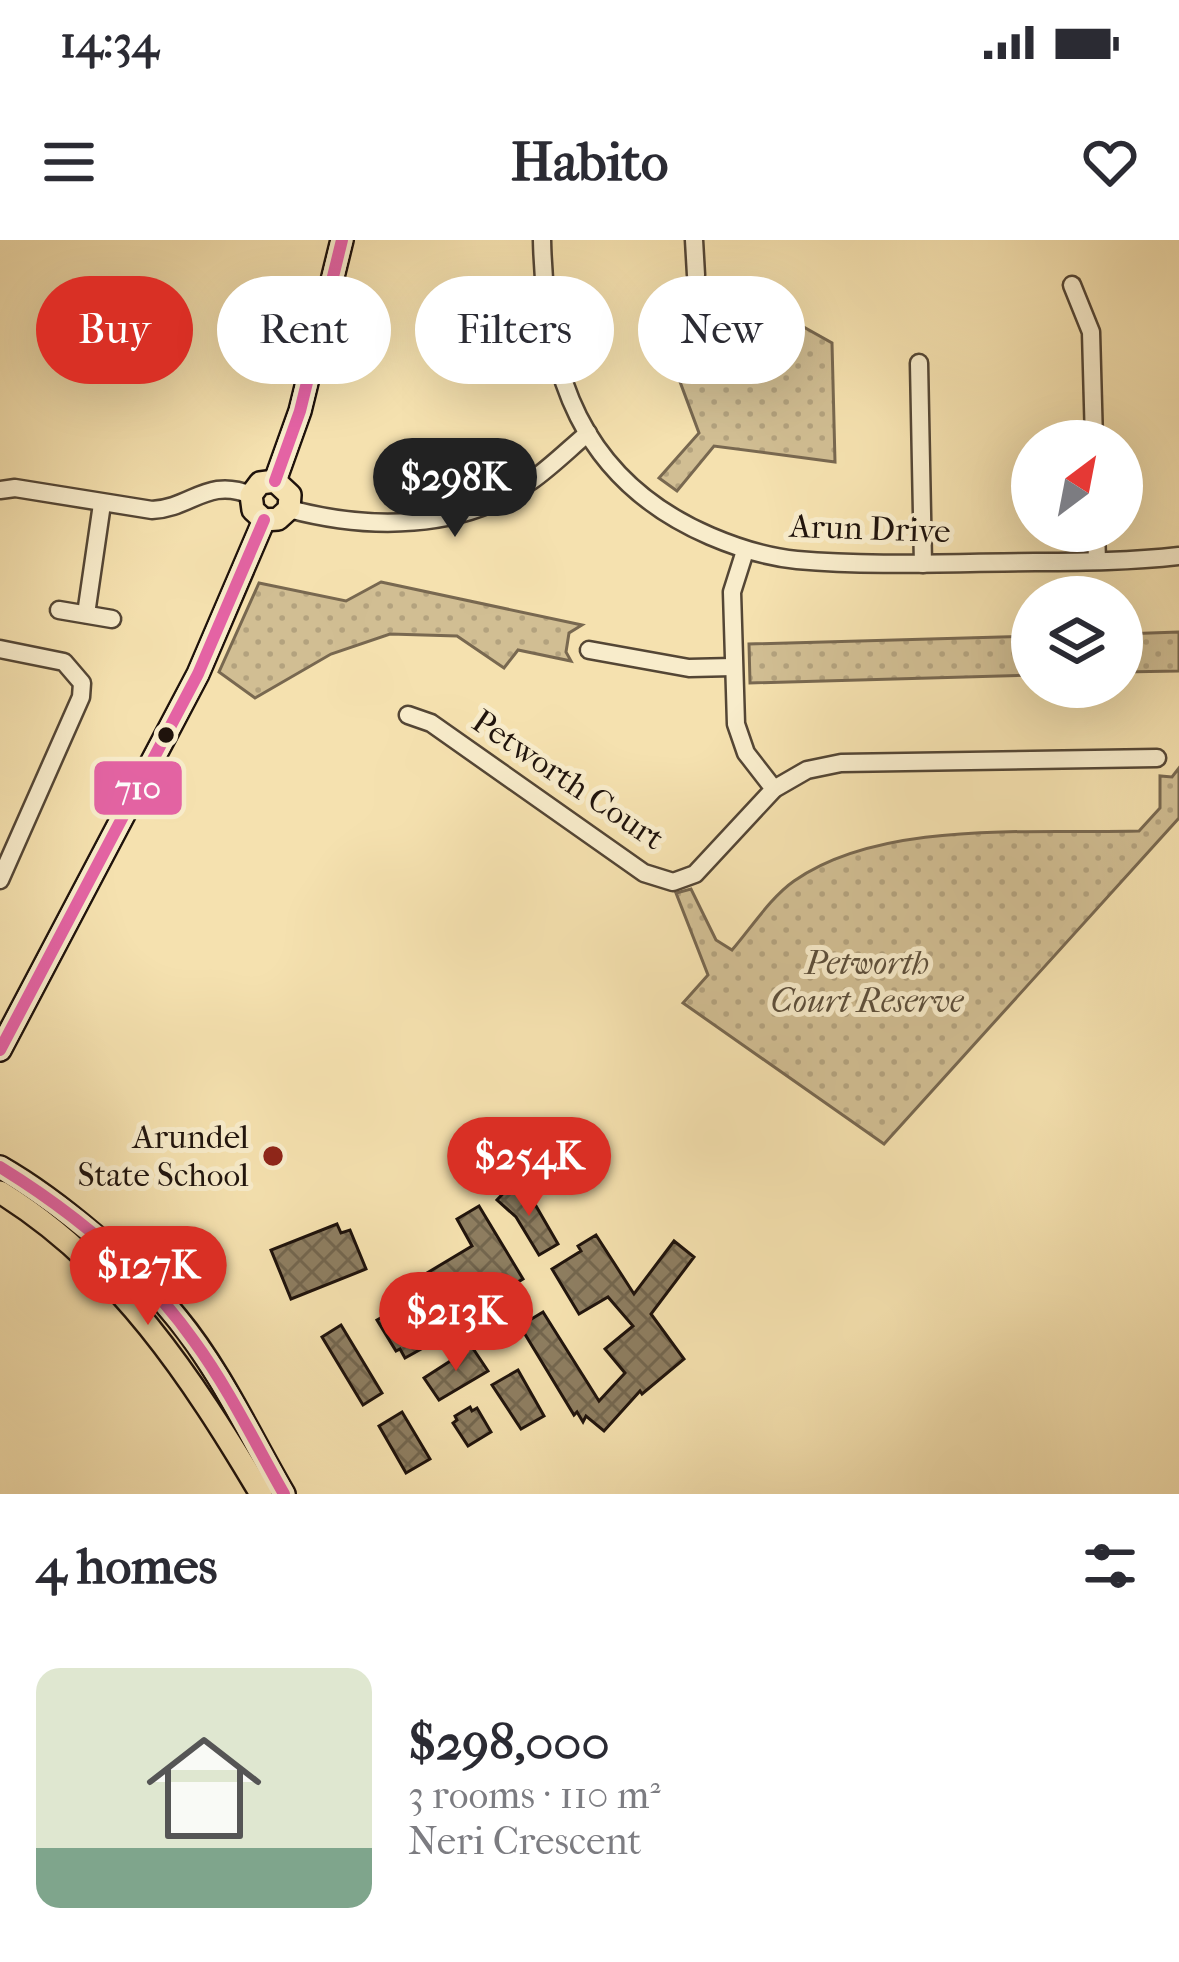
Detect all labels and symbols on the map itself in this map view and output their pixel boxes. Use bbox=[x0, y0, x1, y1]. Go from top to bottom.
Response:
north arrow bbox=[1011, 420, 1143, 552]
pin: $298K bbox=[371, 438, 539, 540]
street label: Arun Drive bbox=[787, 507, 951, 551]
street label: Petworth Court bbox=[465, 702, 671, 859]
unlabelled marker bbox=[155, 724, 177, 746]
line badge: 710 bbox=[92, 759, 184, 817]
text: 710 bbox=[114, 769, 161, 808]
park label: Petworth Court Reserve bbox=[771, 944, 965, 1021]
pin: $254K bbox=[445, 1117, 613, 1219]
place label: Arundel State School bbox=[78, 1118, 249, 1195]
marker: Arundel State School bbox=[260, 1143, 286, 1169]
pin: $127K bbox=[64, 1226, 232, 1328]
pin: $213K bbox=[372, 1272, 540, 1374]

